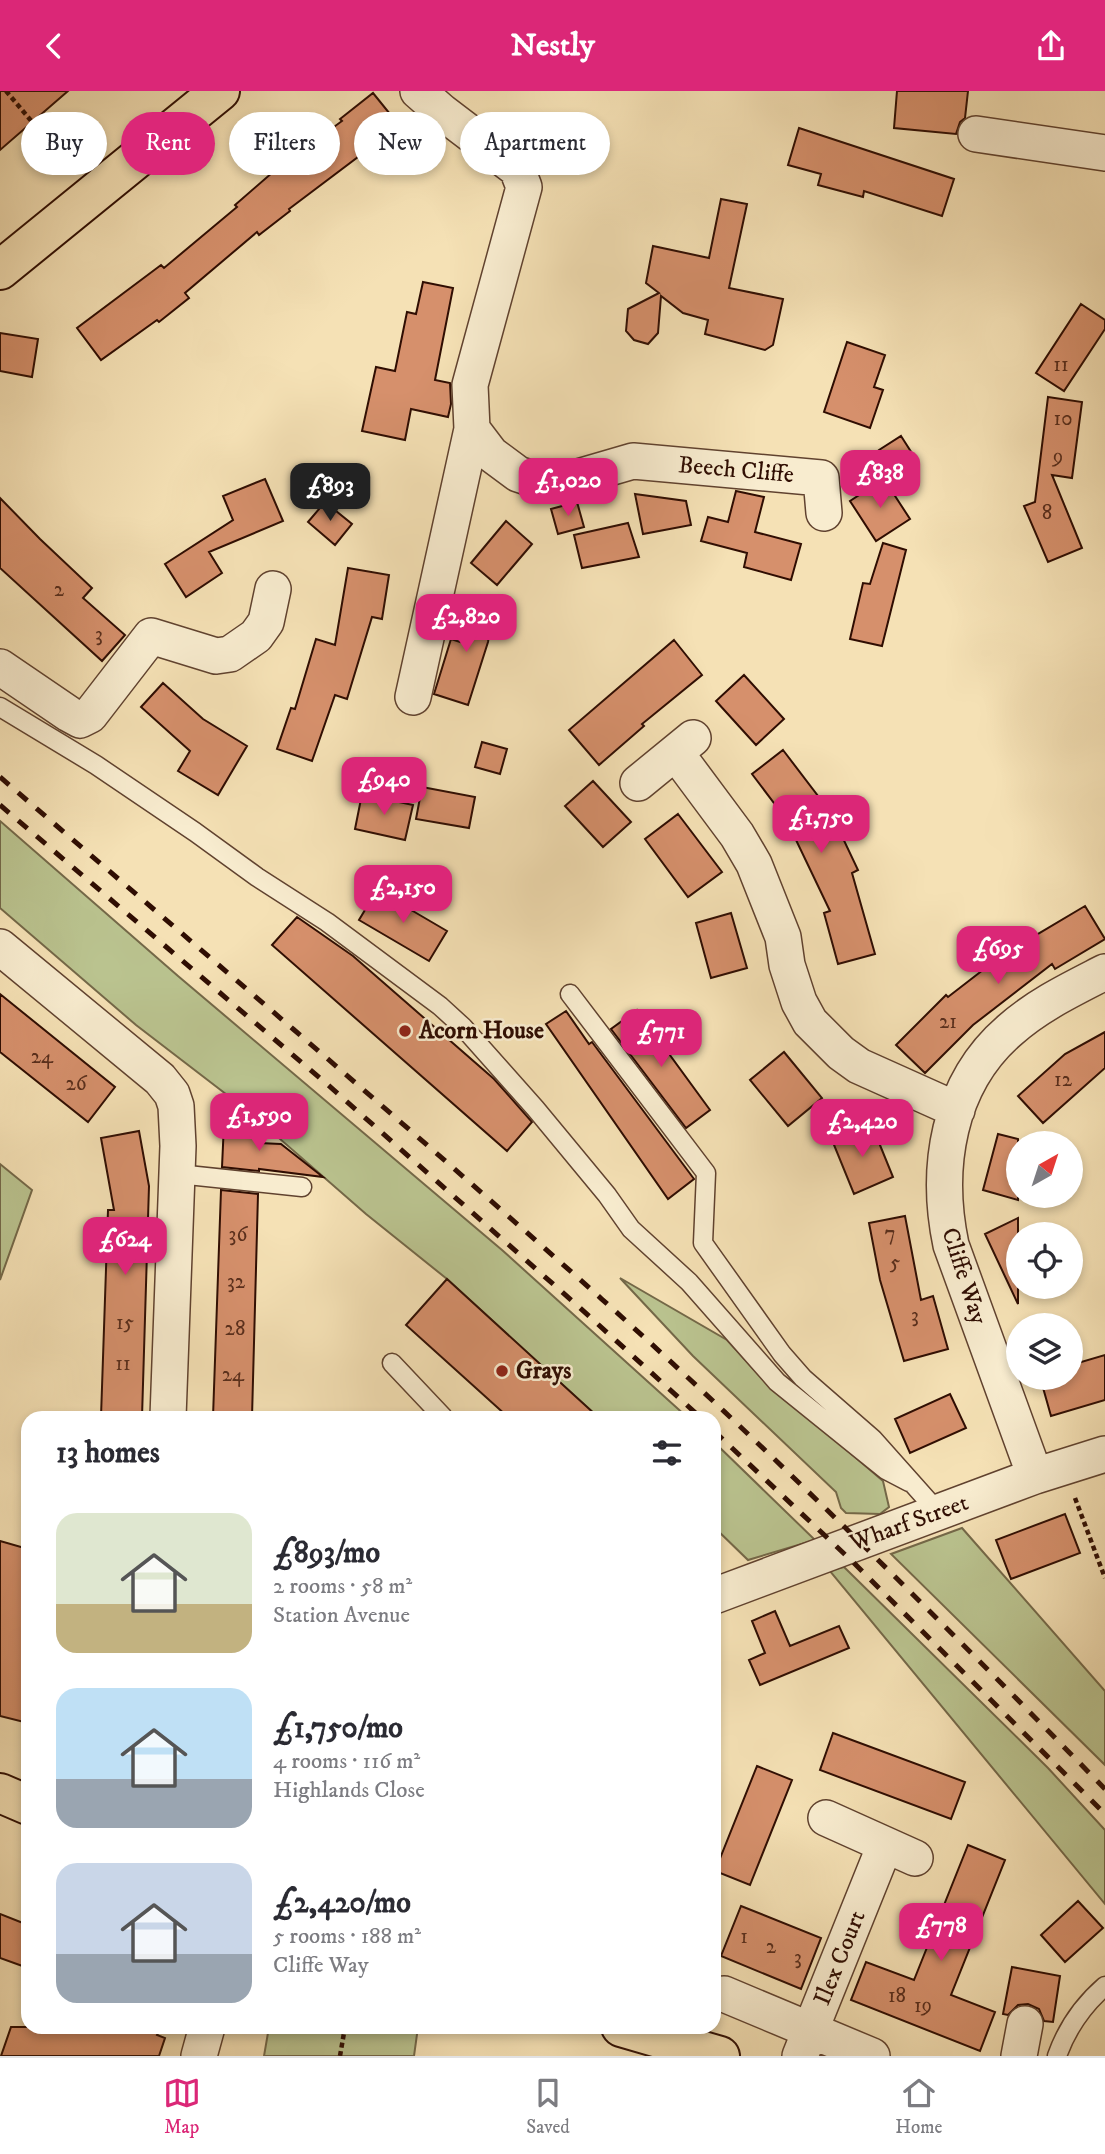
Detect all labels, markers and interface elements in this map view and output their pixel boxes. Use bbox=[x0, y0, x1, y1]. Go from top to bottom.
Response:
text: Nestly bbox=[510, 26, 595, 66]
icon: back bbox=[35, 27, 73, 65]
icon: share bbox=[1032, 27, 1070, 65]
chip: Buy bbox=[21, 112, 107, 175]
chip: Rent bbox=[121, 112, 215, 175]
chip: Filters bbox=[229, 112, 340, 175]
chip: New bbox=[354, 112, 446, 175]
chip: Apartment bbox=[460, 112, 610, 175]
house number: 11 bbox=[1053, 352, 1069, 378]
house number: 10 bbox=[1054, 406, 1072, 432]
house number: 9 bbox=[1052, 444, 1063, 470]
street label: Beech Cliffe bbox=[677, 450, 795, 490]
pin: £838 bbox=[839, 451, 921, 510]
text: £838 bbox=[856, 458, 904, 487]
pin: £1,020 bbox=[511, 459, 625, 518]
pin: £893 bbox=[289, 463, 371, 523]
text: £1,020 bbox=[535, 466, 601, 495]
text: £893 bbox=[306, 471, 354, 500]
house number: 8 bbox=[1042, 500, 1052, 526]
house number: 2 bbox=[54, 577, 65, 603]
pin: £2,820 bbox=[409, 595, 523, 654]
text: £2,820 bbox=[432, 602, 500, 631]
house number: 3 bbox=[95, 622, 103, 648]
pin: £940 bbox=[343, 757, 425, 817]
text: £940 bbox=[357, 765, 411, 794]
pin: £1,750 bbox=[764, 795, 878, 855]
text: £1,750 bbox=[789, 803, 853, 832]
pin: £2,150 bbox=[346, 865, 460, 925]
text: £2,150 bbox=[370, 873, 436, 902]
pin: £695 bbox=[957, 927, 1039, 986]
text: £695 bbox=[973, 934, 1023, 963]
pin: £771 bbox=[620, 1009, 702, 1069]
house number: 21 bbox=[939, 1009, 957, 1035]
place label: Acorn House bbox=[418, 1016, 544, 1046]
text: £771 bbox=[637, 1017, 685, 1046]
marker: Acorn House bbox=[397, 1023, 413, 1039]
house number: 24 bbox=[31, 1044, 54, 1070]
house number: 12 bbox=[1054, 1067, 1073, 1093]
house number: 26 bbox=[65, 1071, 88, 1097]
pin: £1,590 bbox=[202, 1093, 316, 1153]
pin: £2,420 bbox=[805, 1100, 919, 1159]
text: £1,590 bbox=[226, 1101, 292, 1130]
text: £2,420 bbox=[826, 1107, 898, 1136]
north arrow bbox=[1006, 1131, 1083, 1207]
map controls bbox=[1006, 1131, 1083, 1390]
pin: £624 bbox=[84, 1217, 166, 1277]
house number: 7 bbox=[884, 1221, 896, 1247]
house number: 36 bbox=[229, 1222, 248, 1248]
button: locate bbox=[1006, 1222, 1083, 1299]
street label: Cliffe Way bbox=[934, 1224, 994, 1329]
text: £624 bbox=[99, 1225, 151, 1254]
house number: 5 bbox=[890, 1250, 900, 1276]
house number: 32 bbox=[227, 1269, 246, 1295]
house number: 3 bbox=[911, 1303, 919, 1329]
house number: 15 bbox=[116, 1310, 134, 1336]
button: layers bbox=[1006, 1313, 1083, 1390]
house number: 28 bbox=[225, 1316, 245, 1342]
house number: 11 bbox=[115, 1351, 131, 1377]
place label: Grays bbox=[516, 1356, 571, 1386]
house number: 24 bbox=[222, 1362, 245, 1388]
marker: Grays bbox=[494, 1363, 510, 1379]
icon: filters bbox=[648, 1434, 686, 1472]
text: 13 homes bbox=[56, 1435, 160, 1472]
street label: Wharf Street bbox=[845, 1488, 973, 1559]
text: £893/mo bbox=[273, 1535, 380, 1572]
icon: home bbox=[112, 1541, 196, 1625]
text: 2 rooms · 58 m² bbox=[273, 1572, 412, 1601]
text: Station Avenue bbox=[273, 1601, 410, 1630]
text: £1,750/mo bbox=[273, 1710, 403, 1747]
icon: home bbox=[112, 1716, 196, 1800]
text: 4 rooms · 116 m² bbox=[273, 1747, 420, 1776]
text: Highlands Close bbox=[273, 1776, 425, 1805]
text: £2,420/mo bbox=[273, 1885, 411, 1922]
icon: home bbox=[112, 1891, 196, 1975]
pin: £778 bbox=[900, 1903, 982, 1963]
street label: Ilex Court bbox=[807, 1906, 873, 2010]
text: £778 bbox=[915, 1911, 967, 1940]
text: 5 rooms · 188 m² bbox=[273, 1922, 421, 1951]
house number: 1 bbox=[740, 1924, 748, 1950]
house number: 2 bbox=[766, 1934, 777, 1960]
house number: 3 bbox=[794, 1945, 802, 1971]
text: Cliffe Way bbox=[273, 1951, 369, 1980]
house number: 18 bbox=[888, 1983, 906, 2009]
house number: 19 bbox=[914, 1993, 932, 2019]
tab: Map bbox=[163, 2074, 201, 2139]
tab: Saved bbox=[526, 2074, 570, 2139]
tab: Home bbox=[895, 2074, 942, 2139]

